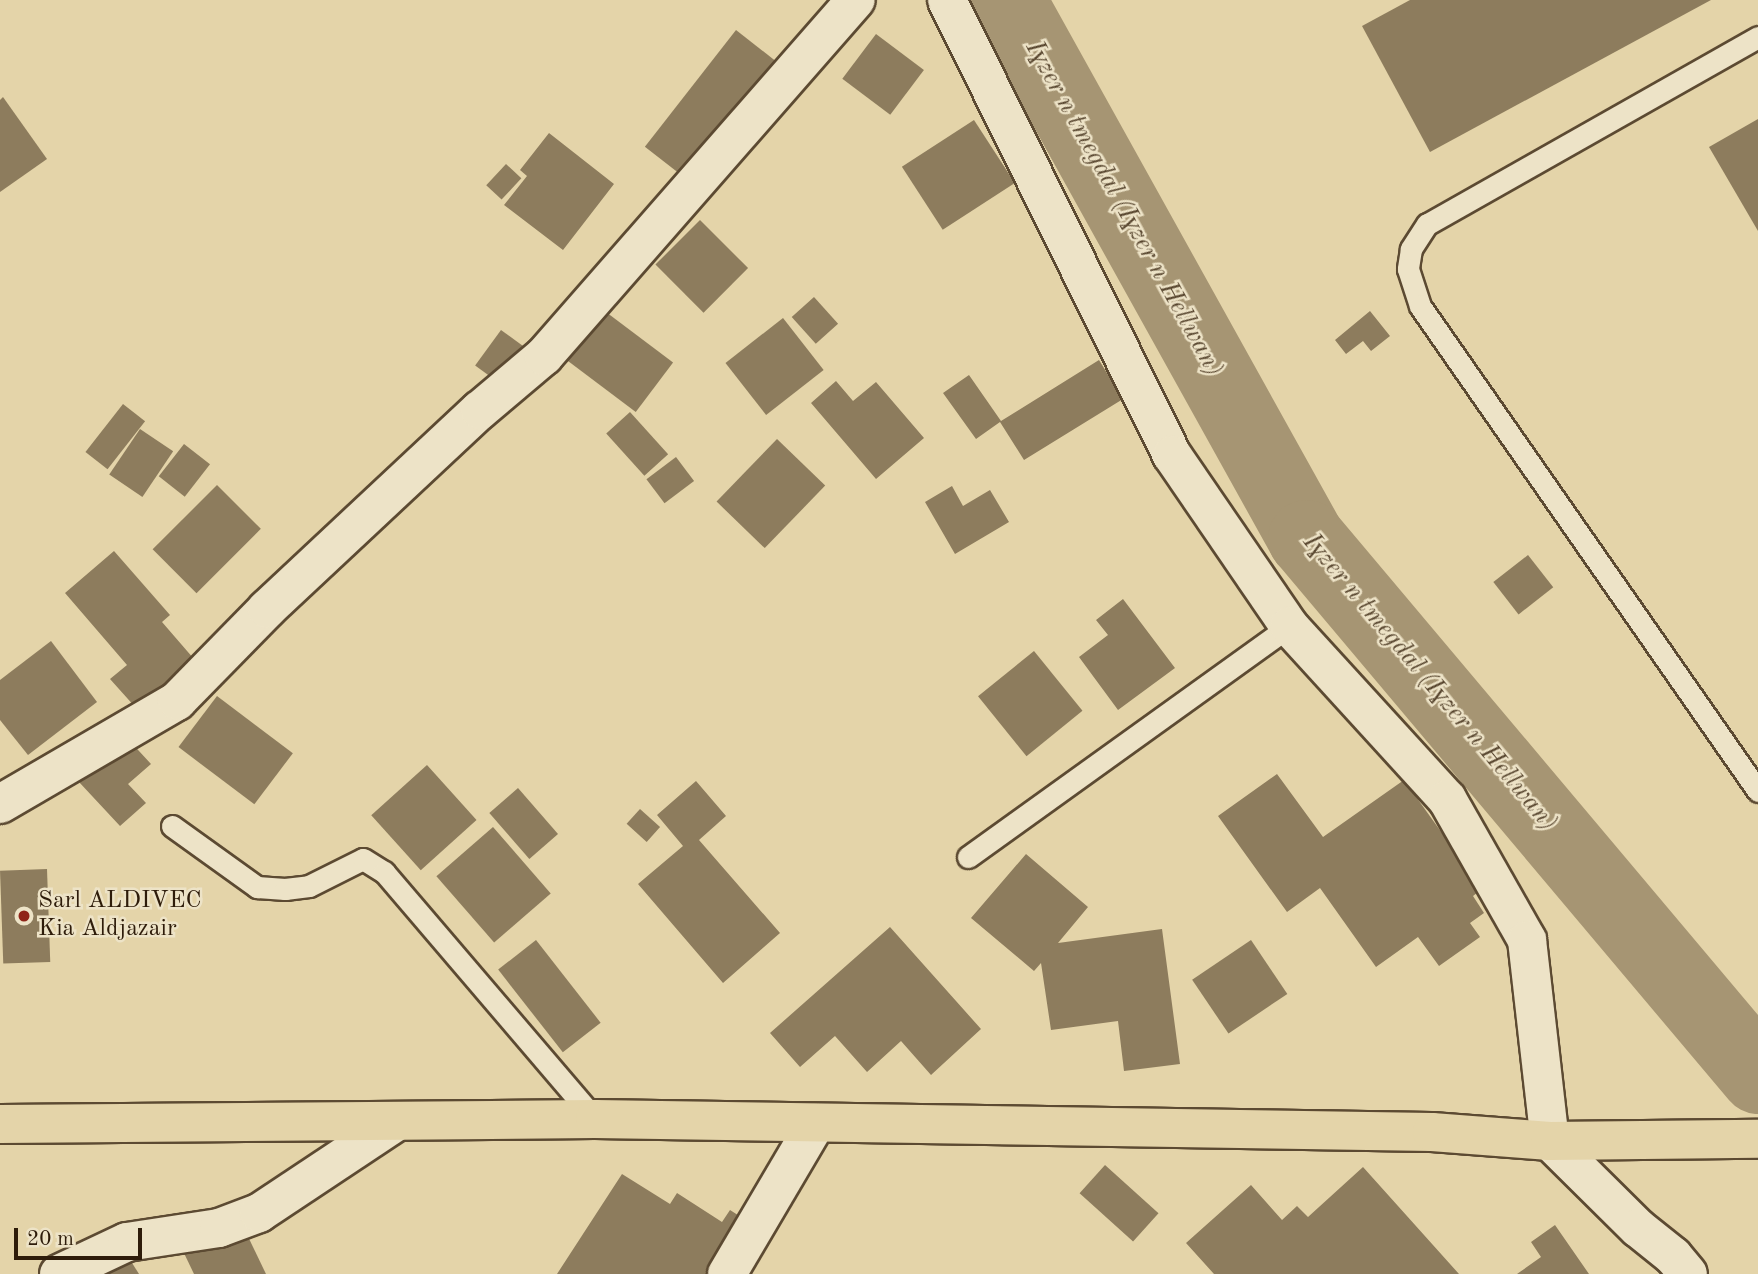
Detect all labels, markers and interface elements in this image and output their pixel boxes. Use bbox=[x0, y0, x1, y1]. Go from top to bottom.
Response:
water label: Iɣzer n tmegdal (Iɣzer n Hellwan) bbox=[1017, 36, 1229, 382]
water label: Iɣzer n tmegdal (Iɣzer n Hellwan) bbox=[1295, 528, 1563, 838]
place label: Sarl ALDIVEC Kia Aldjazair bbox=[38, 888, 202, 944]
marker: Sarl ALDIVEC Kia Aldjazair bbox=[16, 908, 32, 924]
scale bar bbox=[18, 1214, 145, 1258]
text: 20 m bbox=[27, 1229, 74, 1250]

